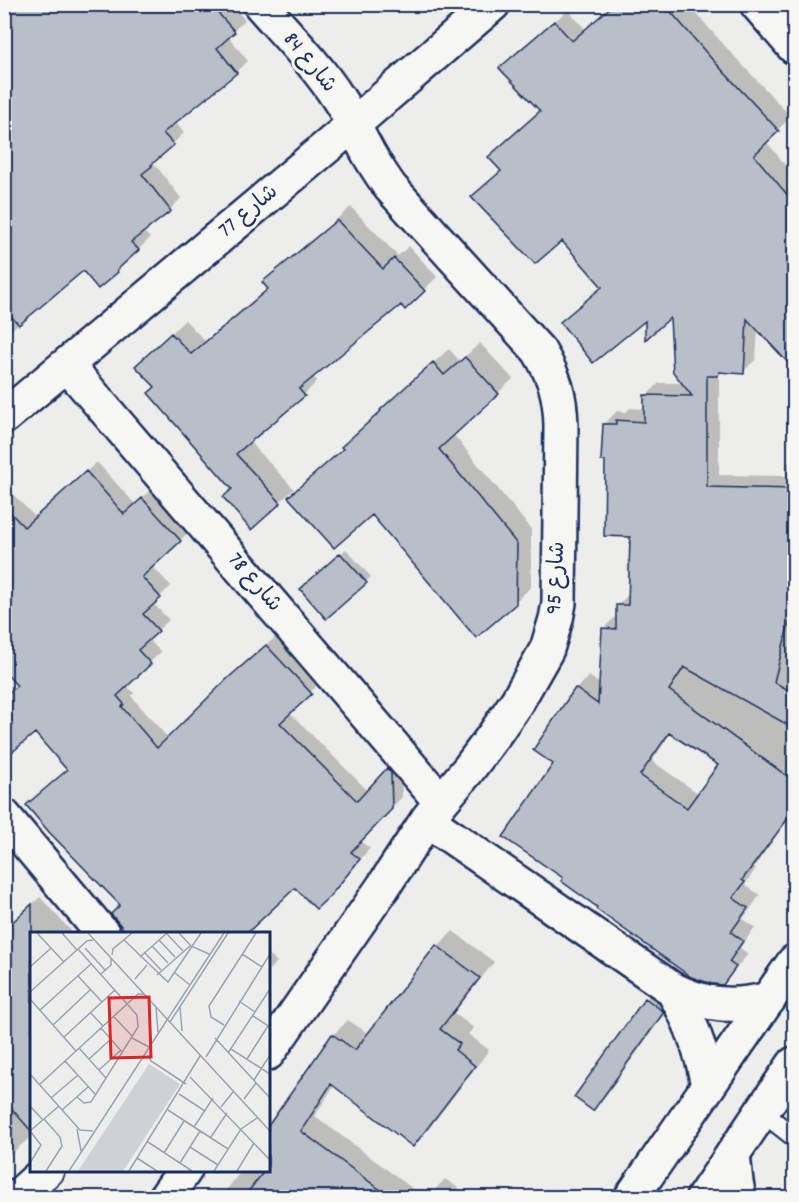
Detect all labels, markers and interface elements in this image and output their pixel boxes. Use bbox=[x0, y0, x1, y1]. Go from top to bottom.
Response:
street label: شارع 84 bbox=[275, 26, 343, 100]
street label: شارع 77 bbox=[212, 178, 286, 246]
street label: شارع 95 bbox=[540, 541, 574, 615]
street label: شارع 78 bbox=[219, 546, 289, 620]
inset map bbox=[30, 932, 270, 1172]

